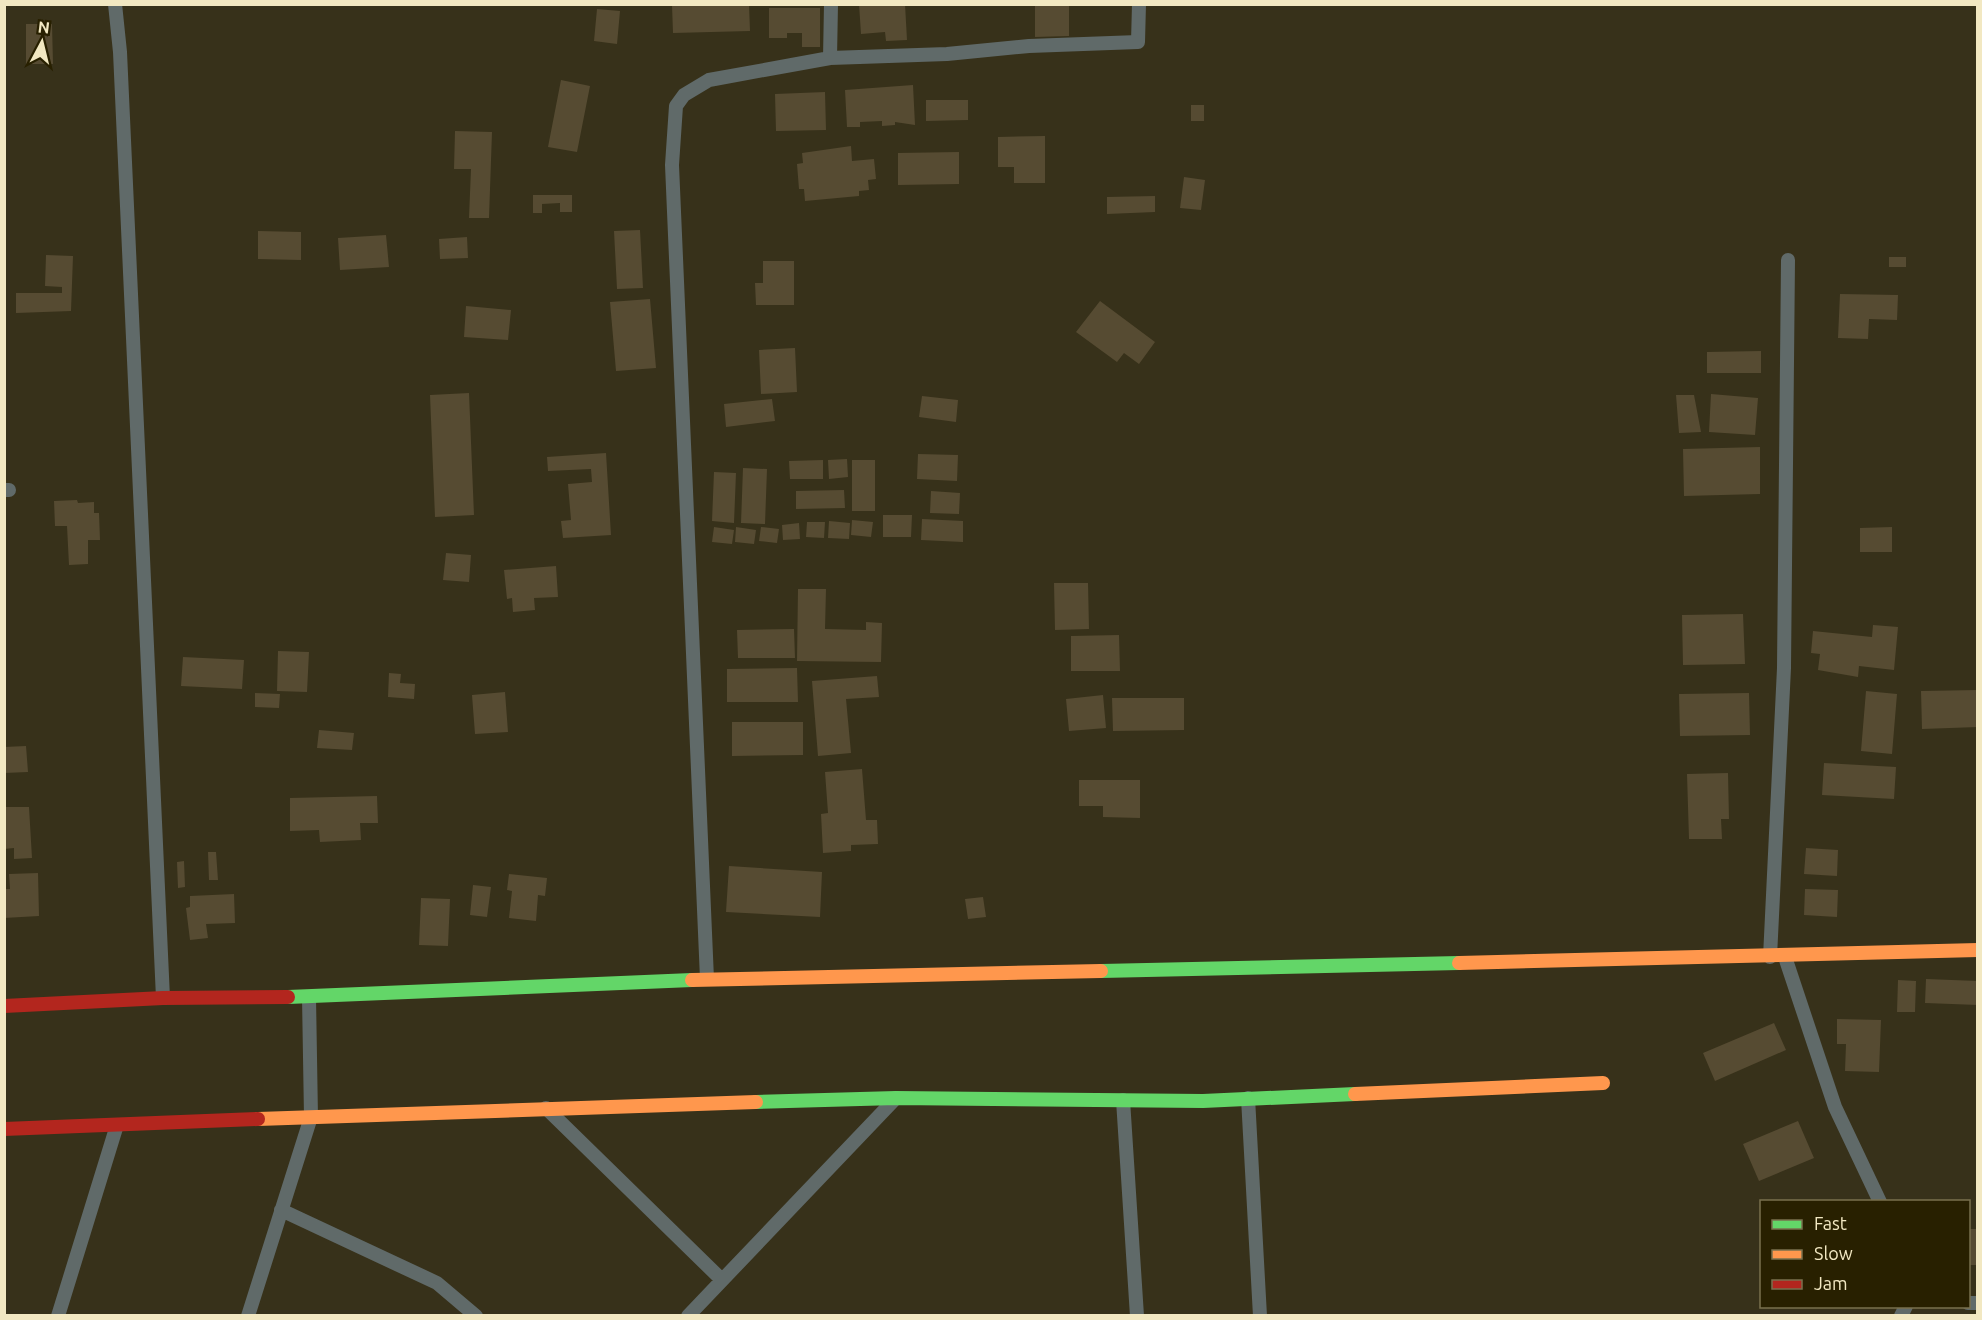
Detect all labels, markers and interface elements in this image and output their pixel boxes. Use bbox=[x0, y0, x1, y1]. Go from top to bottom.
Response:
north arrow bbox=[12, 12, 72, 72]
text: N bbox=[37, 17, 51, 37]
legend bbox=[1760, 1200, 1970, 1308]
text: Fast bbox=[1814, 1213, 1847, 1233]
text: Slow bbox=[1814, 1243, 1853, 1263]
text: Jam bbox=[1814, 1273, 1848, 1293]

